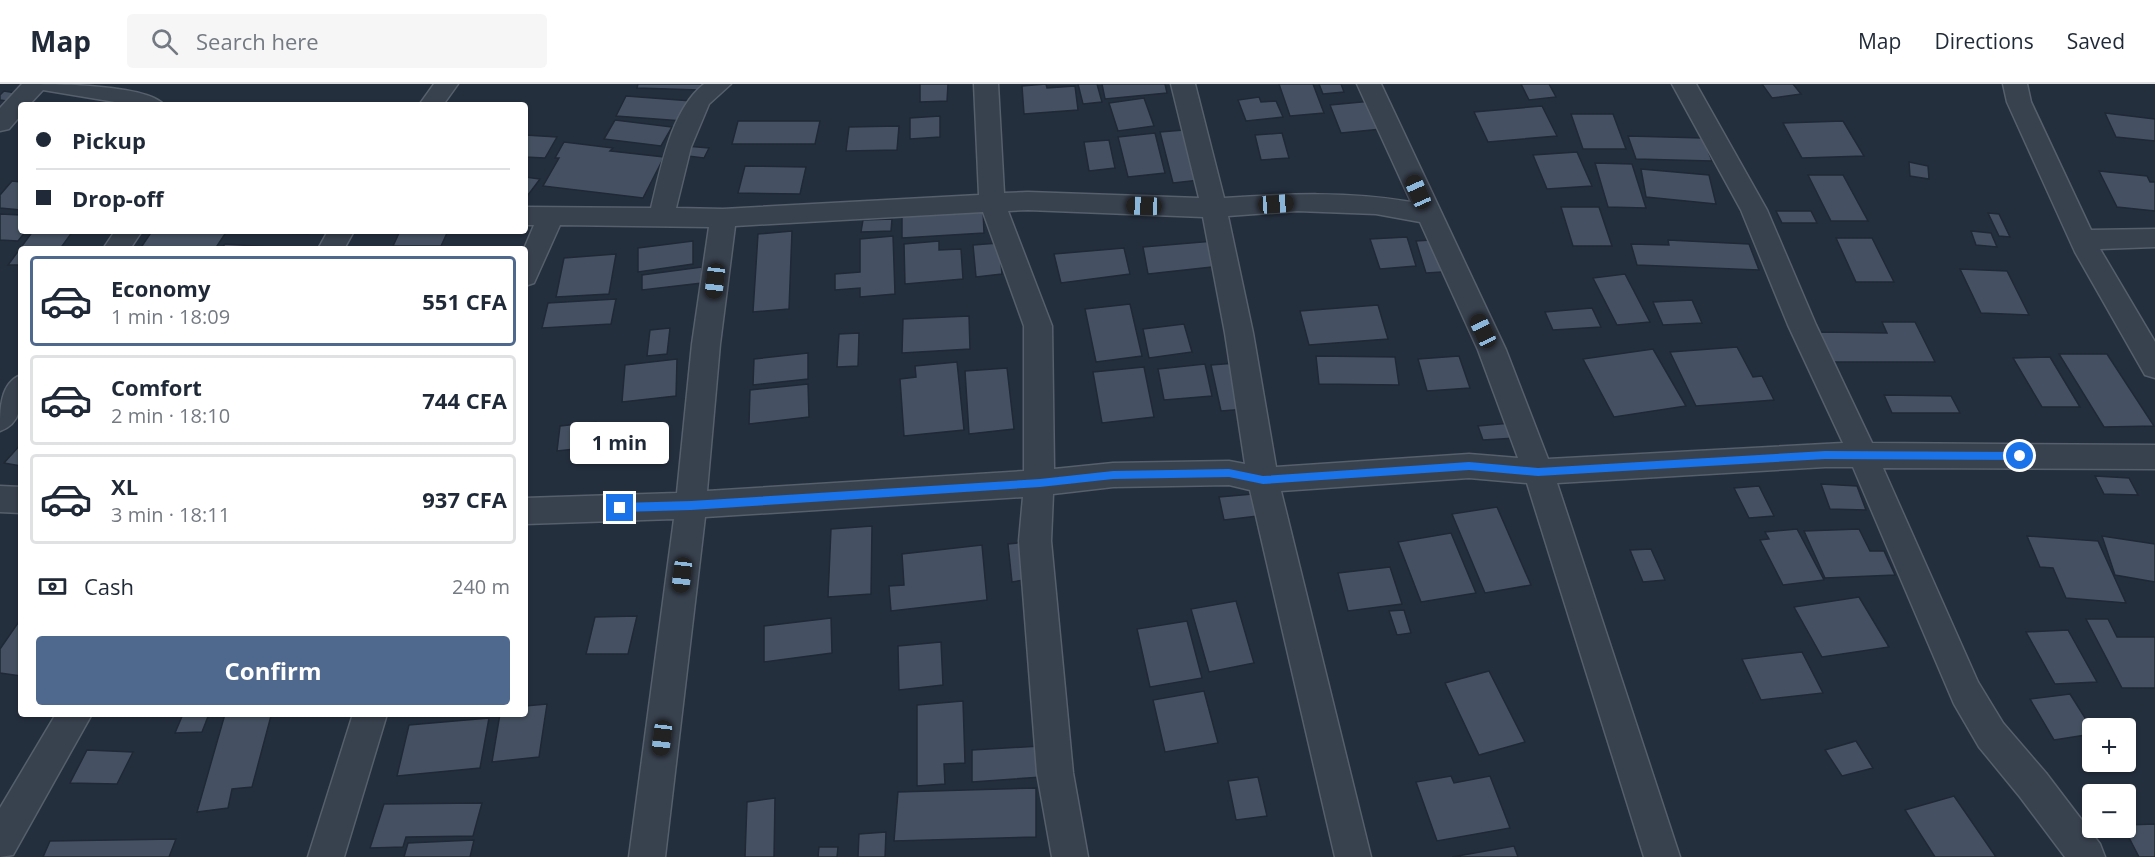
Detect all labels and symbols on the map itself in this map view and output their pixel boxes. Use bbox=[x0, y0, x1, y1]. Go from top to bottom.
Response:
car bbox=[1402, 172, 1434, 212]
car bbox=[1257, 194, 1295, 214]
car bbox=[1126, 196, 1162, 216]
car bbox=[704, 262, 726, 300]
car bbox=[1467, 311, 1499, 351]
callout: 1 min bbox=[570, 421, 670, 463]
route start bbox=[2006, 442, 2033, 469]
route end bbox=[606, 494, 633, 521]
car bbox=[671, 556, 693, 594]
car bbox=[651, 719, 673, 757]

